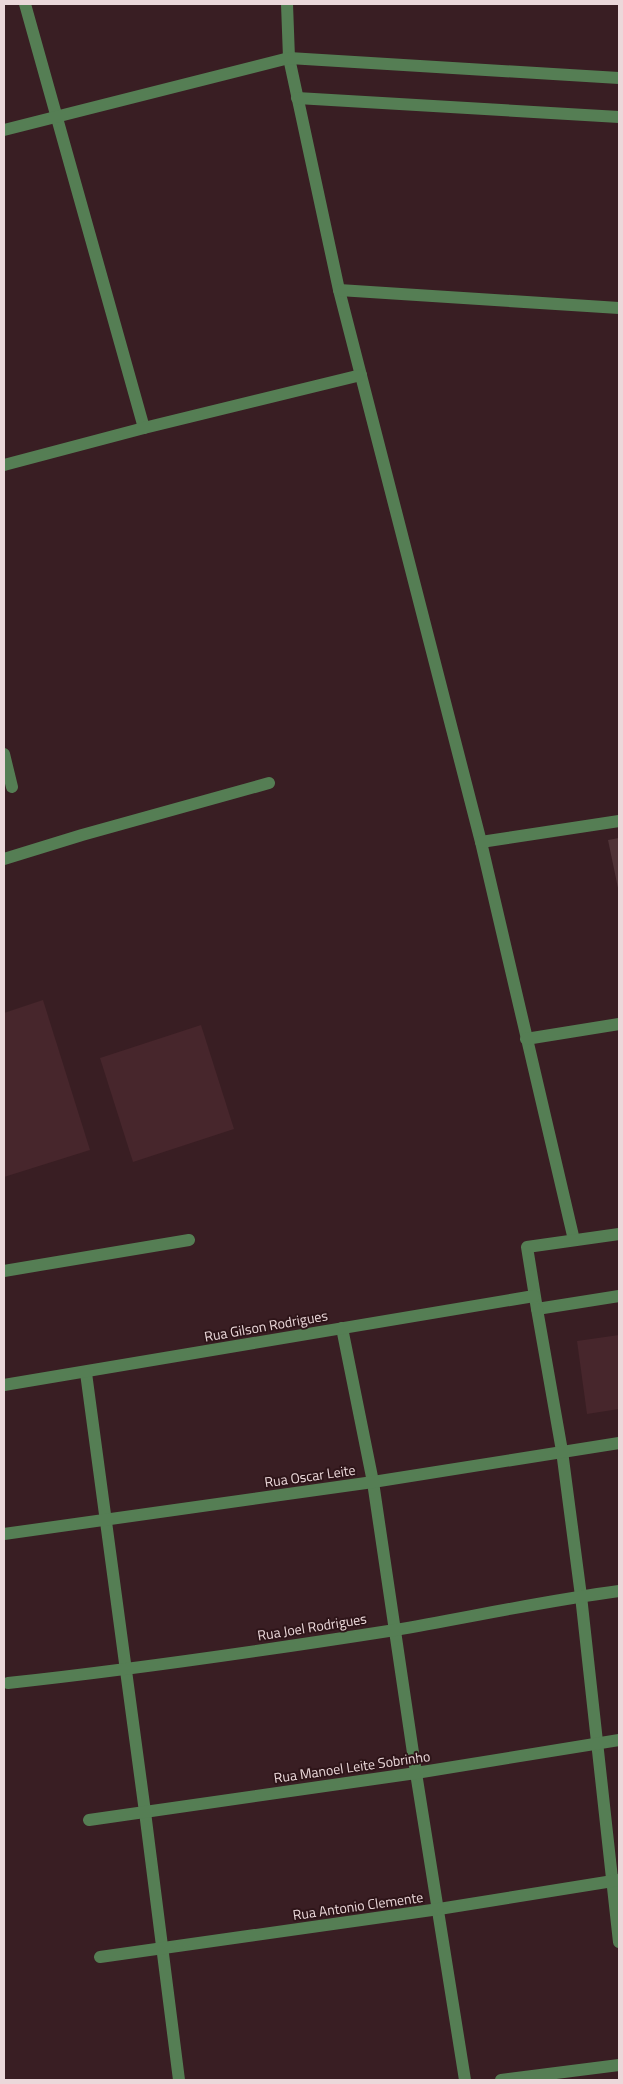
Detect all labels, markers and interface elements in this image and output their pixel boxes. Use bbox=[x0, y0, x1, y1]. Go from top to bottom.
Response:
street label: Rua Gilson Rodrigues bbox=[203, 1304, 329, 1347]
street label: Rua Oscar Leite bbox=[263, 1459, 357, 1492]
street label: Rua Joel Rodrigues bbox=[256, 1608, 368, 1646]
street label: Rua Manoel Leite Sobrinho bbox=[272, 1745, 431, 1788]
street label: Rua Antonio Clemente bbox=[291, 1886, 424, 1925]

